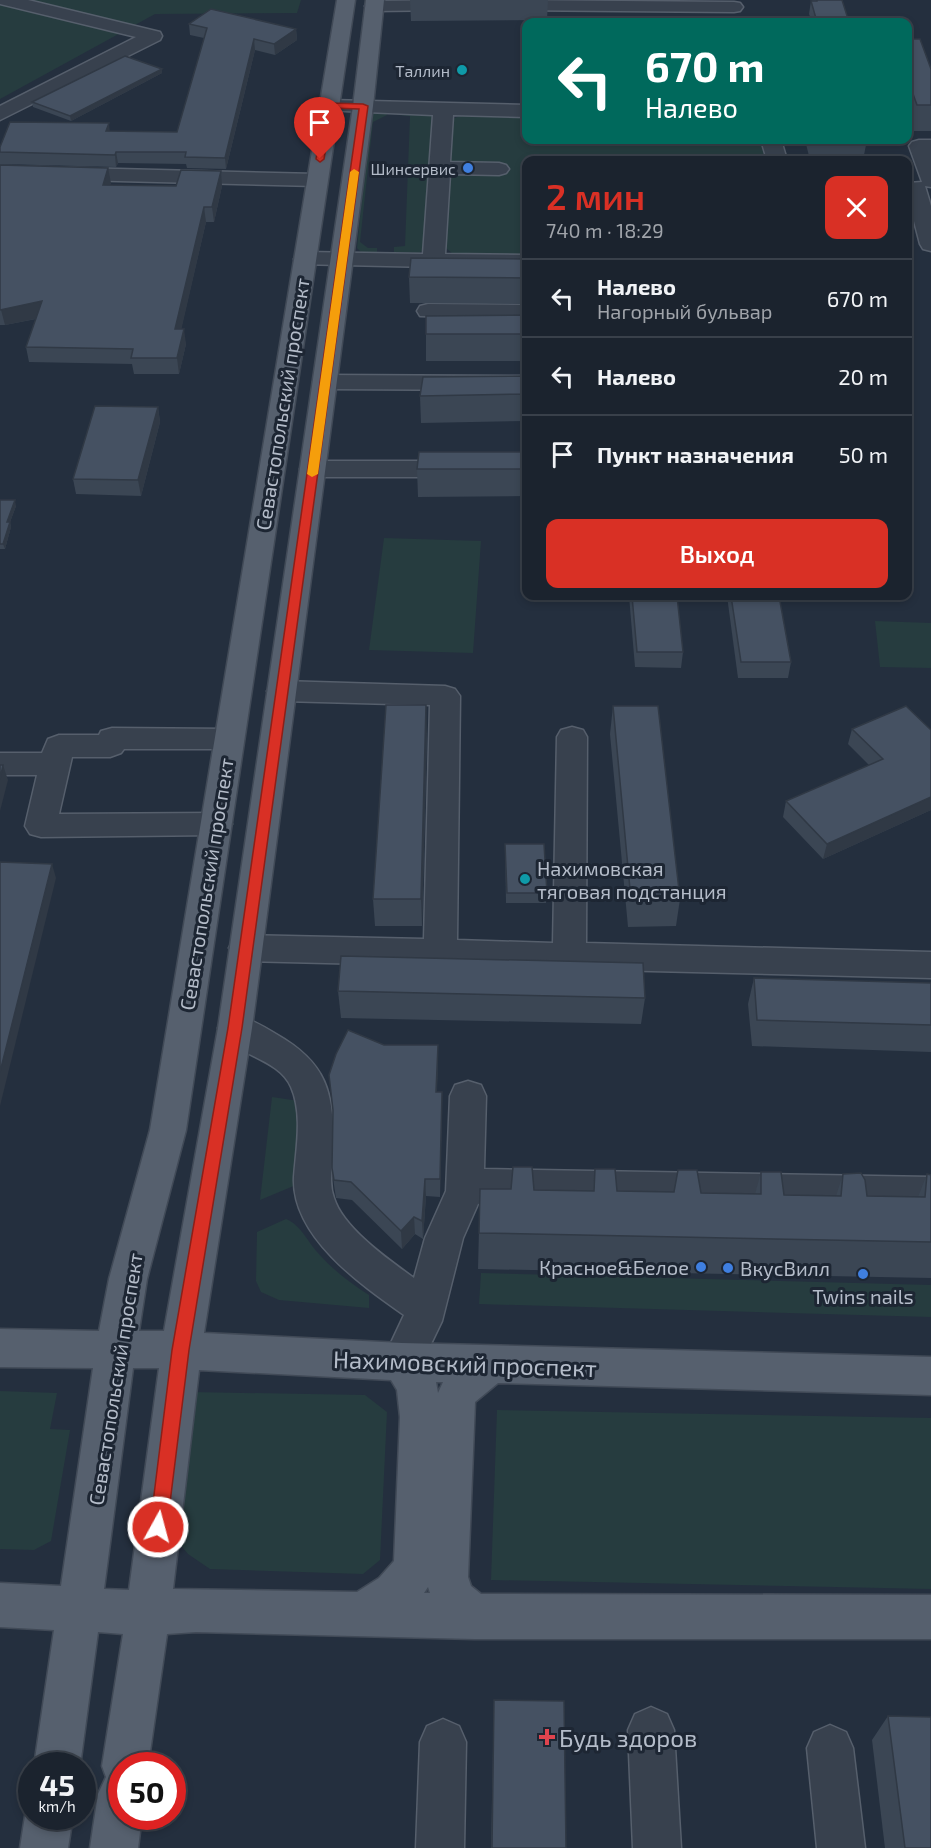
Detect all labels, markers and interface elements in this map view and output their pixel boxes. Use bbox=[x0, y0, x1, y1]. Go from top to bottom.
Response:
text: 670 m bbox=[645, 40, 765, 90]
icon: left bbox=[546, 42, 624, 120]
place label: Таллин bbox=[395, 61, 450, 80]
marker: Таллин bbox=[455, 63, 469, 77]
text: Налево bbox=[645, 91, 738, 123]
pin bbox=[294, 97, 345, 159]
icon: arrive bbox=[303, 106, 336, 139]
place label: Шинсервис bbox=[371, 159, 456, 178]
marker: Шинсервис bbox=[461, 161, 475, 175]
text: 2 мин bbox=[546, 174, 645, 217]
button: close bbox=[825, 176, 888, 239]
text: 740 m · 18:29 bbox=[546, 218, 664, 242]
text: Налево bbox=[597, 273, 676, 299]
street label: Севастопольский проспект bbox=[250, 276, 314, 532]
icon: left bbox=[546, 282, 579, 315]
text: 670 m bbox=[827, 285, 888, 311]
text: Нагорный бульвар bbox=[597, 299, 772, 323]
icon: left bbox=[546, 360, 579, 393]
text: Налево bbox=[597, 363, 676, 389]
text: 20 m bbox=[838, 363, 888, 389]
icon: arrive bbox=[546, 438, 579, 471]
text: Пункт назначения bbox=[597, 441, 794, 467]
text: 50 m bbox=[839, 441, 888, 467]
button: Выход bbox=[546, 519, 888, 588]
street label: Севастопольский проспект bbox=[174, 756, 238, 1012]
place label: Нахимовская тяговая подстанция bbox=[537, 856, 727, 903]
marker: Нахимовская тяговая подстанция bbox=[518, 872, 532, 886]
street label: Севастопольский проспект bbox=[83, 1251, 147, 1507]
place label: Красное&Белое bbox=[539, 1255, 689, 1279]
place label: ВкусВилл bbox=[740, 1256, 830, 1281]
marker: Красное&Белое bbox=[694, 1260, 708, 1274]
marker: ВкусВилл bbox=[721, 1261, 735, 1275]
marker: Twins nails bbox=[856, 1267, 870, 1281]
place label: Twins nails bbox=[812, 1284, 914, 1308]
street label: Нахимовский проспект bbox=[333, 1344, 598, 1382]
position arrow bbox=[126, 1495, 190, 1559]
place label: Будь здоров bbox=[559, 1723, 697, 1753]
marker: Будь здоров bbox=[540, 1730, 554, 1744]
speed limit sign: 50 bbox=[108, 1752, 186, 1830]
text: 45 bbox=[39, 1766, 75, 1802]
text: km/h bbox=[38, 1797, 76, 1815]

